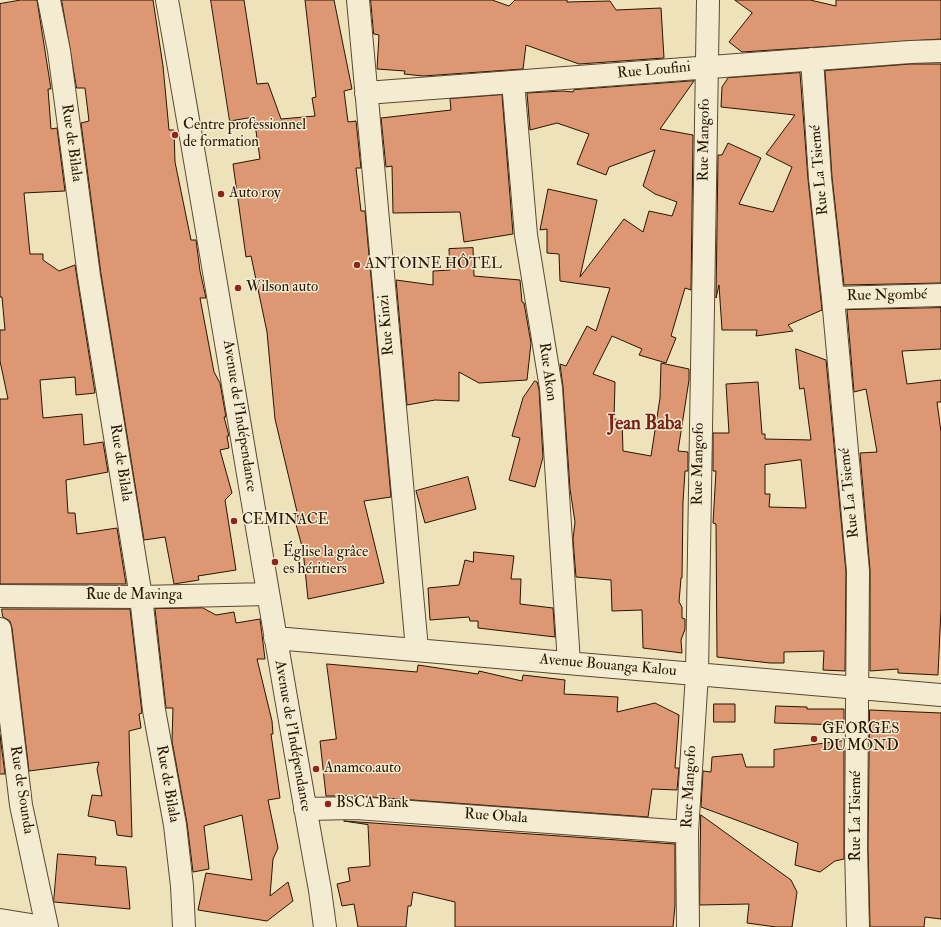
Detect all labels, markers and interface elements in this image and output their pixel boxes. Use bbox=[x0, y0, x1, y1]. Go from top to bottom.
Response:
street label: Rue Loufini bbox=[617, 59, 691, 83]
street label: Rue Mangofo bbox=[695, 99, 715, 181]
street label: Rue de Bilala bbox=[57, 103, 85, 183]
place label: Centre professionnel de formation bbox=[183, 117, 306, 152]
street label: Rue La Tsiemé bbox=[807, 124, 833, 216]
marker: Centre professionnel de formation bbox=[170, 130, 180, 140]
place label: Auto roy bbox=[229, 185, 281, 203]
marker: Auto roy bbox=[216, 189, 226, 199]
place label: ANTOINE HÔTEL bbox=[365, 256, 502, 274]
marker: ANTOINE HÔTEL bbox=[352, 260, 362, 270]
place label: Wilson auto bbox=[246, 279, 318, 297]
marker: Wilson auto bbox=[233, 283, 243, 293]
street label: Rue Ngombé bbox=[847, 286, 927, 306]
street label: Rue Kinzi bbox=[375, 294, 399, 356]
street label: Avenue de l'Indépendance bbox=[218, 339, 260, 493]
street label: Rue Akon bbox=[534, 341, 560, 403]
district label: Jean Baba bbox=[608, 414, 682, 436]
street label: Rue de Bilala bbox=[105, 423, 135, 503]
street label: Rue Mangofo bbox=[689, 423, 709, 505]
street label: Rue La Tsiemé bbox=[836, 447, 864, 539]
place label: CEMINACE bbox=[242, 512, 329, 530]
marker: CEMINACE bbox=[229, 516, 239, 526]
place label: Église la grâce es héritiers bbox=[283, 544, 368, 579]
marker: Église la grâce es héritiers bbox=[270, 557, 280, 567]
street label: Rue de Mavinga bbox=[86, 587, 182, 605]
street label: Avenue Bouanga Kalou bbox=[539, 651, 677, 681]
street label: Avenue de l'Indépendance bbox=[270, 659, 314, 813]
place label: GEORGES DUMOND bbox=[822, 721, 900, 756]
marker: GEORGES DUMOND bbox=[809, 734, 819, 744]
street label: Rue de Bilala bbox=[151, 744, 183, 824]
street label: Rue de Sounda bbox=[5, 745, 37, 835]
street label: Rue Mangofo bbox=[679, 745, 701, 829]
place label: Anamco.auto bbox=[324, 760, 401, 778]
marker: Anamco.auto bbox=[311, 764, 321, 774]
street label: Rue La Tsiemé bbox=[848, 771, 866, 861]
place label: BSCA Bank bbox=[336, 795, 409, 813]
marker: BSCA Bank bbox=[323, 799, 333, 809]
street label: Rue Obala bbox=[464, 806, 528, 828]

